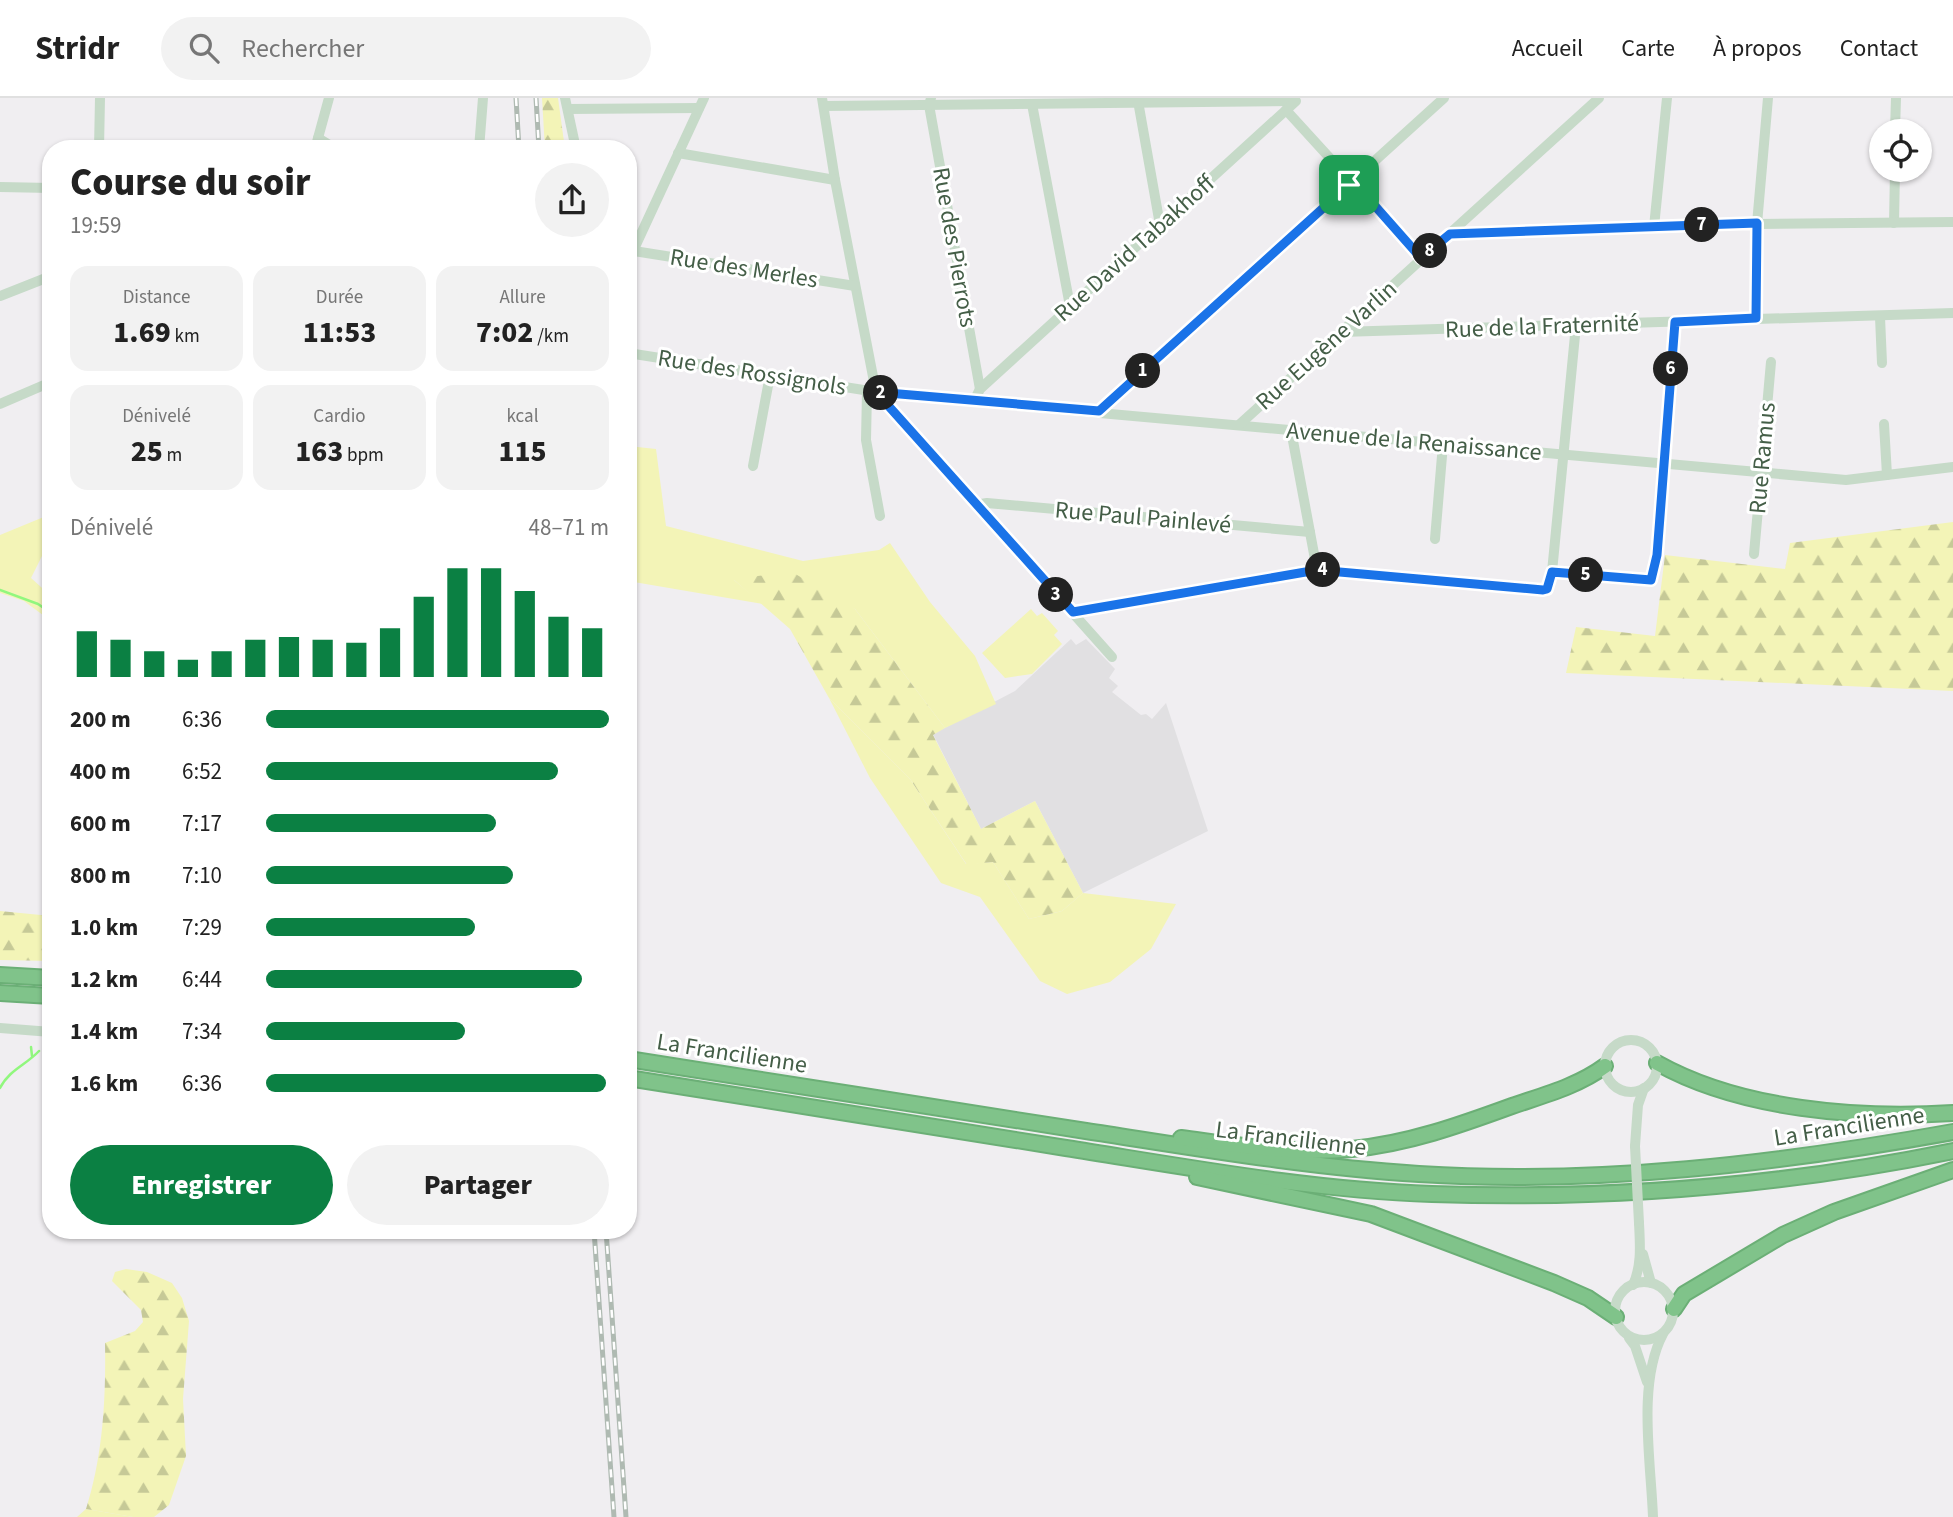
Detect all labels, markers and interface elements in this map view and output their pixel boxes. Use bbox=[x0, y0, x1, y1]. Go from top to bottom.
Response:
search box bbox=[161, 17, 651, 80]
text: Stridr bbox=[35, 25, 119, 72]
icon: search bbox=[185, 29, 223, 67]
text: Rechercher bbox=[241, 30, 364, 67]
text: Accueil bbox=[1512, 31, 1583, 66]
text: Carte bbox=[1621, 31, 1675, 66]
text: À propos bbox=[1713, 31, 1802, 66]
text: Contact bbox=[1840, 31, 1918, 66]
map controls bbox=[1869, 119, 1932, 182]
button: locate bbox=[1869, 119, 1932, 182]
pin bbox=[1319, 155, 1379, 215]
text: Course du soir bbox=[70, 156, 310, 210]
button: share bbox=[535, 163, 609, 237]
street label: Rue des Pierrots bbox=[923, 164, 986, 330]
street label: Rue David Tabakhoff bbox=[1046, 166, 1223, 330]
icon: arrive bbox=[1330, 166, 1368, 204]
pin: 7 bbox=[1684, 208, 1720, 242]
text: 19:59 bbox=[70, 209, 121, 242]
text: 7 bbox=[1696, 211, 1707, 238]
pin: 8 bbox=[1412, 234, 1448, 268]
text: 8 bbox=[1424, 237, 1435, 264]
street label: Rue des Merles bbox=[667, 240, 820, 297]
street label: Rue Eugène Varlin bbox=[1248, 272, 1405, 419]
text: Distance bbox=[123, 284, 190, 311]
text: Durée bbox=[316, 284, 363, 311]
text: Allure bbox=[499, 284, 546, 311]
street label: Rue de la Fraternité bbox=[1444, 306, 1640, 347]
text: 1.69 bbox=[113, 311, 171, 354]
text: 11:53 bbox=[303, 311, 376, 354]
text: 7:02 bbox=[476, 311, 533, 354]
text: km bbox=[171, 323, 200, 350]
text: /km bbox=[533, 323, 569, 350]
street label: Rue des Rossignols bbox=[655, 340, 849, 405]
pin: 6 bbox=[1654, 352, 1688, 386]
pin: 1 bbox=[1126, 354, 1160, 388]
text: 6 bbox=[1665, 355, 1676, 382]
text: 1 bbox=[1137, 357, 1148, 384]
pin: 2 bbox=[864, 376, 898, 410]
text: 2 bbox=[875, 379, 886, 406]
street label: Rue Ramus bbox=[1740, 401, 1785, 515]
text: Dénivelé bbox=[122, 403, 191, 430]
text: Cardio bbox=[313, 403, 366, 430]
text: kcal bbox=[507, 403, 538, 430]
street label: Avenue de la Renaissance bbox=[1285, 413, 1543, 470]
text: 25 bbox=[131, 430, 163, 473]
text: 163 bbox=[295, 430, 343, 473]
text: 115 bbox=[498, 430, 547, 473]
text: m bbox=[163, 442, 182, 469]
text: bpm bbox=[343, 442, 384, 469]
street label: Rue Paul Painlevé bbox=[1053, 492, 1233, 543]
text: Dénivelé bbox=[70, 511, 153, 544]
text: 48–71 m bbox=[529, 511, 609, 544]
pin: 4 bbox=[1306, 552, 1340, 588]
text: 4 bbox=[1317, 556, 1328, 583]
pin: 5 bbox=[1568, 558, 1604, 592]
text: 5 bbox=[1580, 561, 1591, 588]
pin: 3 bbox=[1038, 578, 1074, 612]
text: 3 bbox=[1050, 581, 1061, 608]
text: 200 m bbox=[70, 703, 131, 736]
text: 6:36 bbox=[182, 703, 222, 736]
text: 400 m bbox=[70, 755, 131, 788]
text: 6:52 bbox=[182, 755, 222, 788]
text: 600 m bbox=[70, 807, 131, 840]
text: 7:17 bbox=[182, 807, 222, 840]
text: 800 m bbox=[70, 859, 131, 892]
text: 7:10 bbox=[182, 859, 222, 892]
text: 1.0 km bbox=[70, 911, 138, 944]
text: 7:29 bbox=[182, 911, 222, 944]
text: 1.2 km bbox=[70, 963, 138, 996]
text: 6:44 bbox=[182, 963, 222, 996]
text: 1.4 km bbox=[70, 1015, 138, 1048]
text: 7:34 bbox=[182, 1015, 222, 1048]
street label: La Francilienne bbox=[654, 1024, 810, 1083]
text: 1.6 km bbox=[70, 1067, 138, 1100]
text: 6:36 bbox=[182, 1067, 222, 1100]
street label: La Francilienne bbox=[1771, 1097, 1927, 1156]
street label: La Francilienne bbox=[1213, 1112, 1368, 1165]
button: Enregistrer bbox=[70, 1145, 333, 1225]
button: Partager bbox=[347, 1145, 609, 1225]

